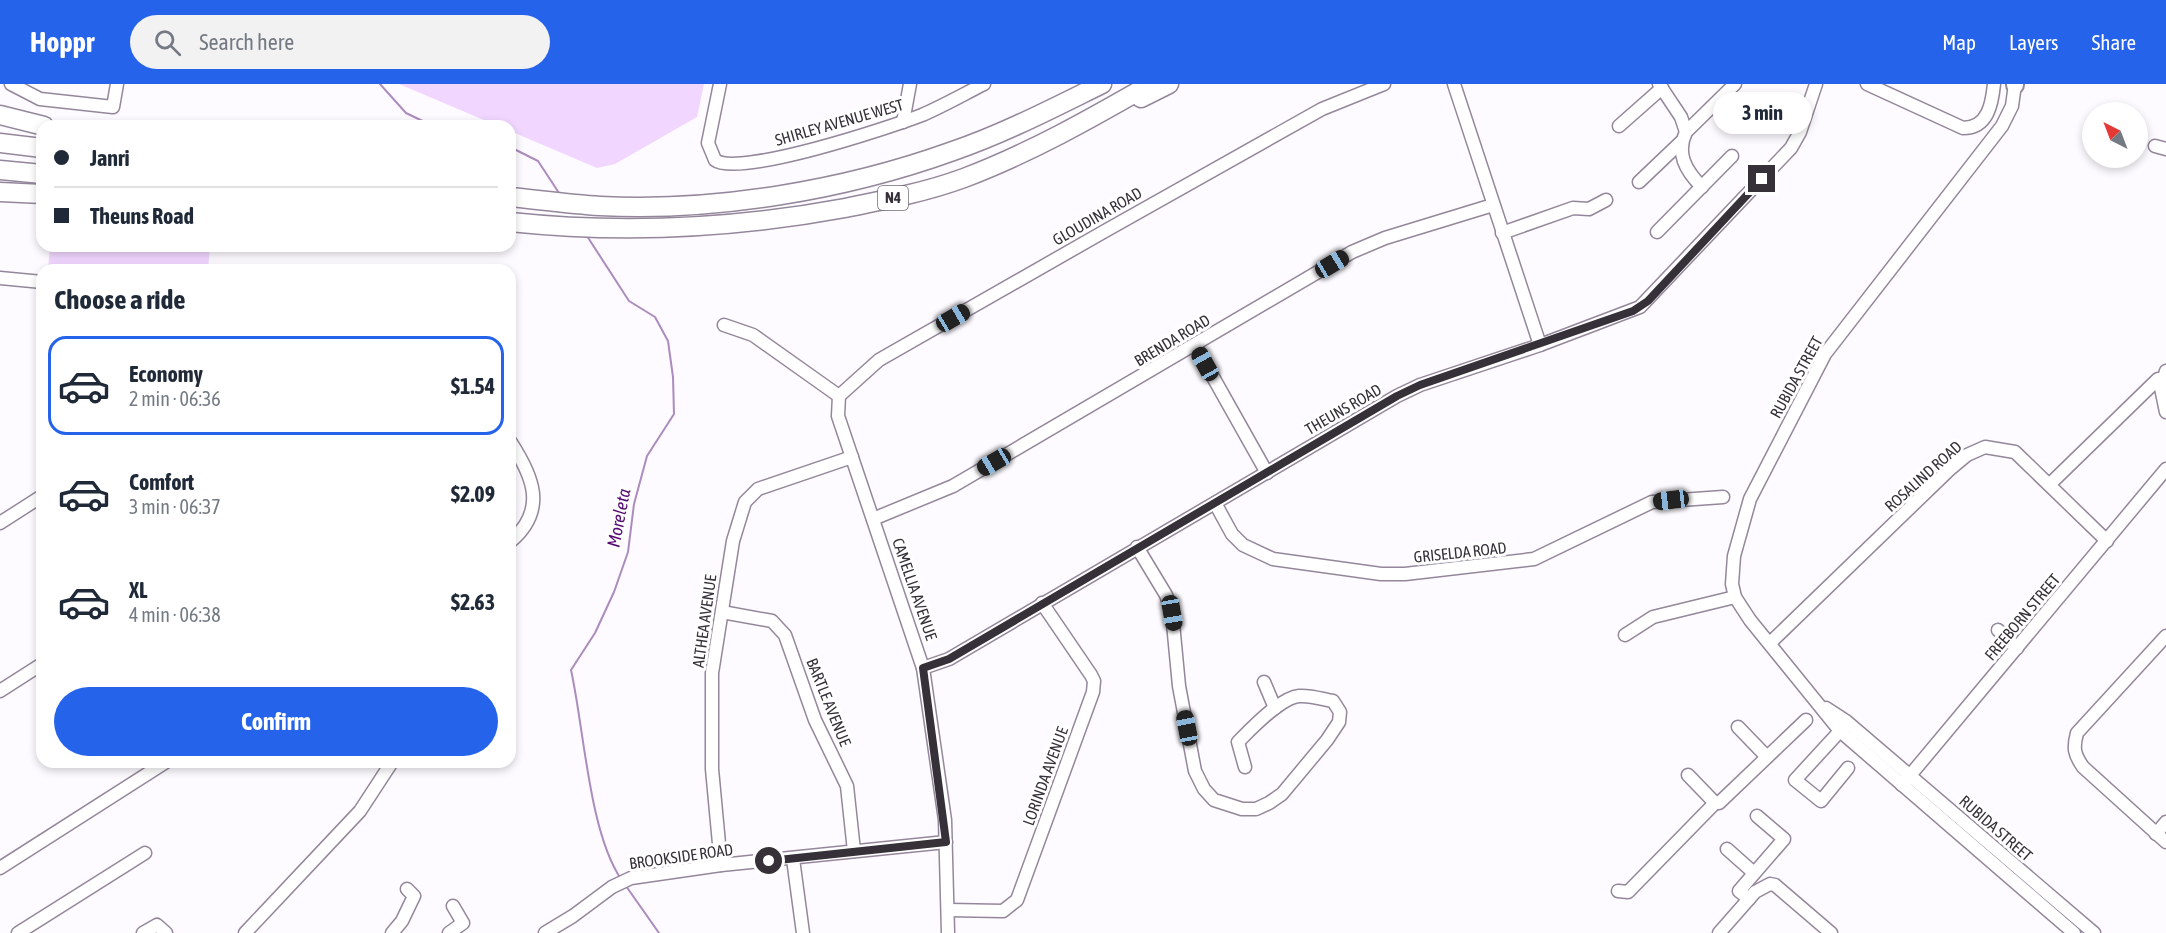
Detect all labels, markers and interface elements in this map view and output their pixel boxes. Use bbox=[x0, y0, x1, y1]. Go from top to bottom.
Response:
search box bbox=[130, 15, 550, 69]
text: Hoppr bbox=[30, 26, 94, 58]
icon: search bbox=[151, 26, 184, 59]
text: Search here bbox=[199, 29, 294, 55]
text: Map bbox=[1942, 30, 1976, 54]
text: Layers bbox=[2009, 30, 2059, 54]
text: Share bbox=[2092, 30, 2136, 54]
callout: 3 min bbox=[1712, 92, 1812, 134]
street label: SHIRLEY AVENUE WEST bbox=[773, 95, 905, 149]
text: 3 min bbox=[1742, 101, 1783, 124]
north arrow bbox=[2082, 102, 2148, 168]
map controls bbox=[2082, 102, 2148, 168]
text: Janri bbox=[90, 145, 130, 171]
route end bbox=[1748, 165, 1775, 192]
street label: GLOUDINA ROAD bbox=[1049, 183, 1145, 249]
road number: N4 bbox=[878, 186, 908, 210]
text: Theuns Road bbox=[90, 203, 194, 229]
car bbox=[1312, 247, 1352, 281]
text: Choose a ride bbox=[54, 284, 186, 315]
car bbox=[933, 301, 973, 335]
street label: BRENDA ROAD bbox=[1131, 310, 1213, 370]
street label: RUBIDA STREET bbox=[1766, 333, 1826, 421]
car bbox=[1188, 344, 1222, 384]
icon: car bbox=[57, 359, 111, 413]
text: Economy bbox=[129, 361, 203, 387]
text: $1.54 bbox=[451, 373, 495, 399]
street label: THEUNS ROAD bbox=[1302, 380, 1384, 438]
text: 2 min · 06:36 bbox=[129, 387, 221, 410]
street label: ROSALIND ROAD bbox=[1881, 437, 1965, 515]
car bbox=[974, 445, 1014, 479]
icon: car bbox=[57, 467, 111, 521]
text: Comfort bbox=[129, 469, 194, 495]
text: $2.09 bbox=[451, 481, 495, 507]
water label: Moreleta bbox=[603, 486, 635, 549]
car bbox=[1652, 489, 1690, 511]
text: 3 min · 06:37 bbox=[129, 495, 221, 518]
street label: CAMELLIA AVENUE bbox=[889, 536, 941, 643]
street label: GRISELDA ROAD bbox=[1413, 538, 1507, 566]
street label: FREEBORN STREET bbox=[1981, 570, 2063, 664]
street label: ALTHEA AVENUE bbox=[689, 573, 719, 669]
icon: car bbox=[57, 575, 111, 629]
text: XL bbox=[129, 577, 147, 603]
text: $2.63 bbox=[451, 589, 495, 615]
car bbox=[1160, 594, 1184, 632]
text: 4 min · 06:38 bbox=[129, 603, 221, 626]
street label: BARTLE AVENUE bbox=[803, 655, 855, 749]
button: Confirm bbox=[54, 687, 498, 756]
car bbox=[1175, 709, 1199, 747]
street label: LORINDA AVENUE bbox=[1019, 724, 1071, 828]
street label: RUBIDA STREET bbox=[1956, 792, 2036, 864]
street label: BROOKSIDE ROAD bbox=[628, 840, 734, 872]
route start bbox=[755, 847, 782, 874]

